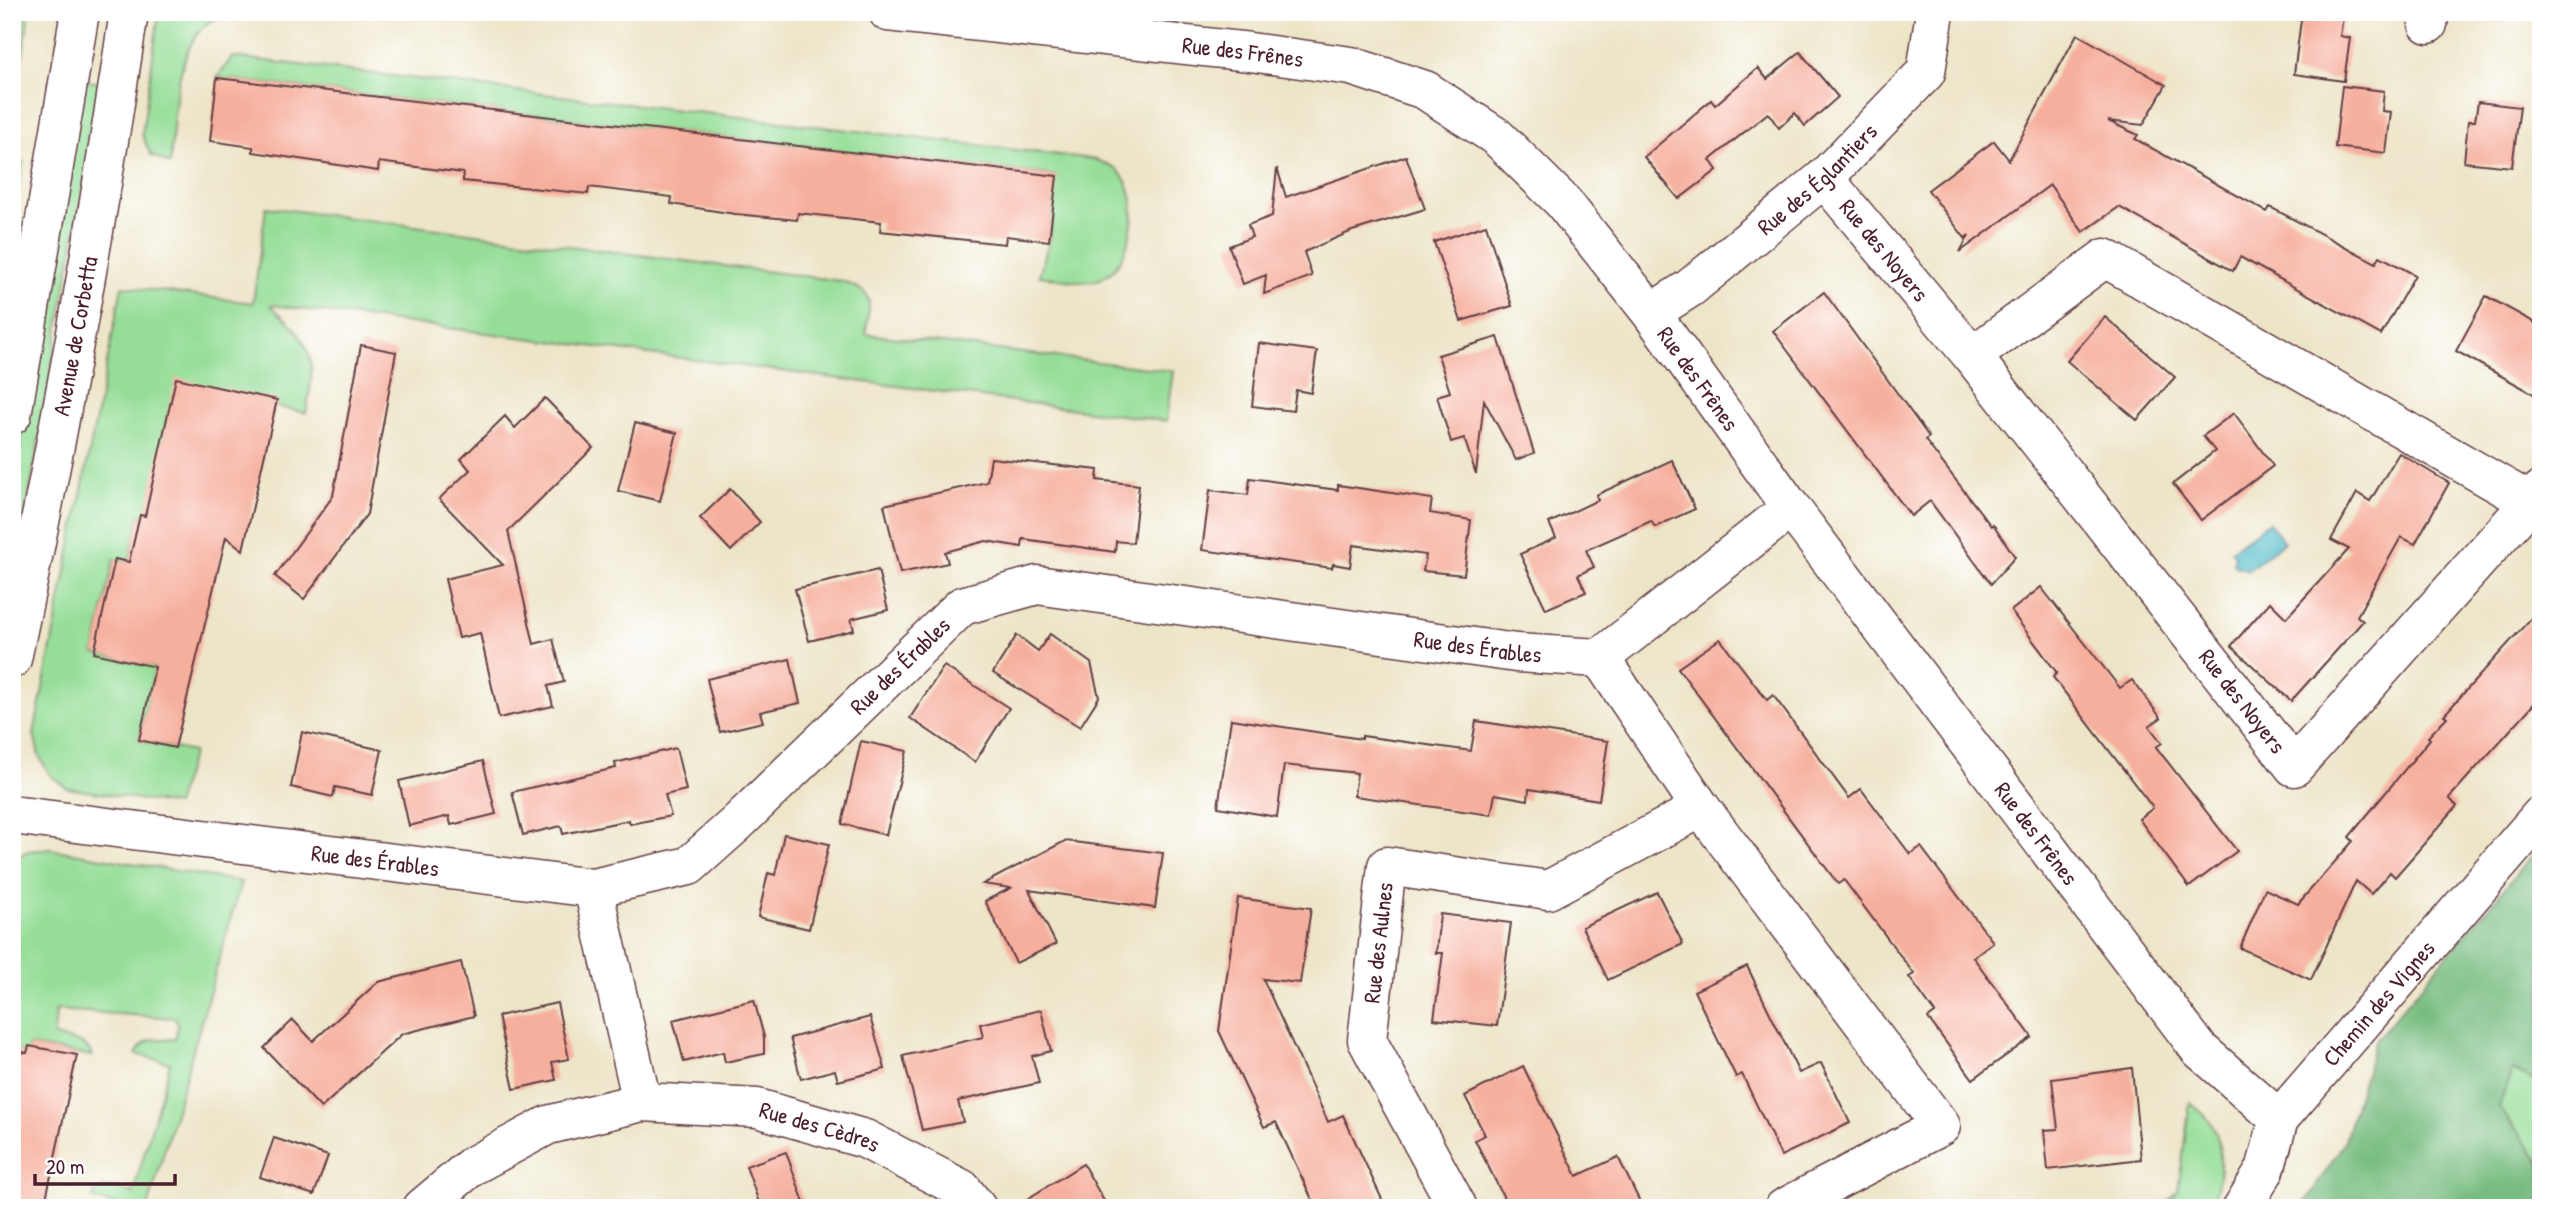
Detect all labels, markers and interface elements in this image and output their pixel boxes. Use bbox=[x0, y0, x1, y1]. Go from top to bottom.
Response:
street label: Rue des Frênes bbox=[1181, 29, 1305, 74]
street label: Rue des Églantiers bbox=[1751, 116, 1884, 242]
street label: Rue des Noyers bbox=[1833, 192, 1936, 308]
street label: Avenue de Corbetta bbox=[45, 254, 104, 418]
street label: Rue des Frênes bbox=[1650, 320, 1747, 437]
street label: Rue des Érables bbox=[843, 610, 957, 721]
street label: Rue des Érables bbox=[1412, 623, 1542, 669]
street label: Rue des Noyers bbox=[2192, 642, 2294, 760]
street label: Rue des Frênes bbox=[1988, 775, 2086, 891]
street label: Rue des Érables bbox=[310, 837, 441, 884]
street label: Rue des Aulnes bbox=[1355, 880, 1400, 1005]
street label: Chemin des Vignes bbox=[2315, 933, 2441, 1073]
street label: Rue des Cèdres bbox=[756, 1094, 886, 1159]
scale bar bbox=[35, 1143, 175, 1187]
text: 20 m bbox=[46, 1152, 84, 1181]

